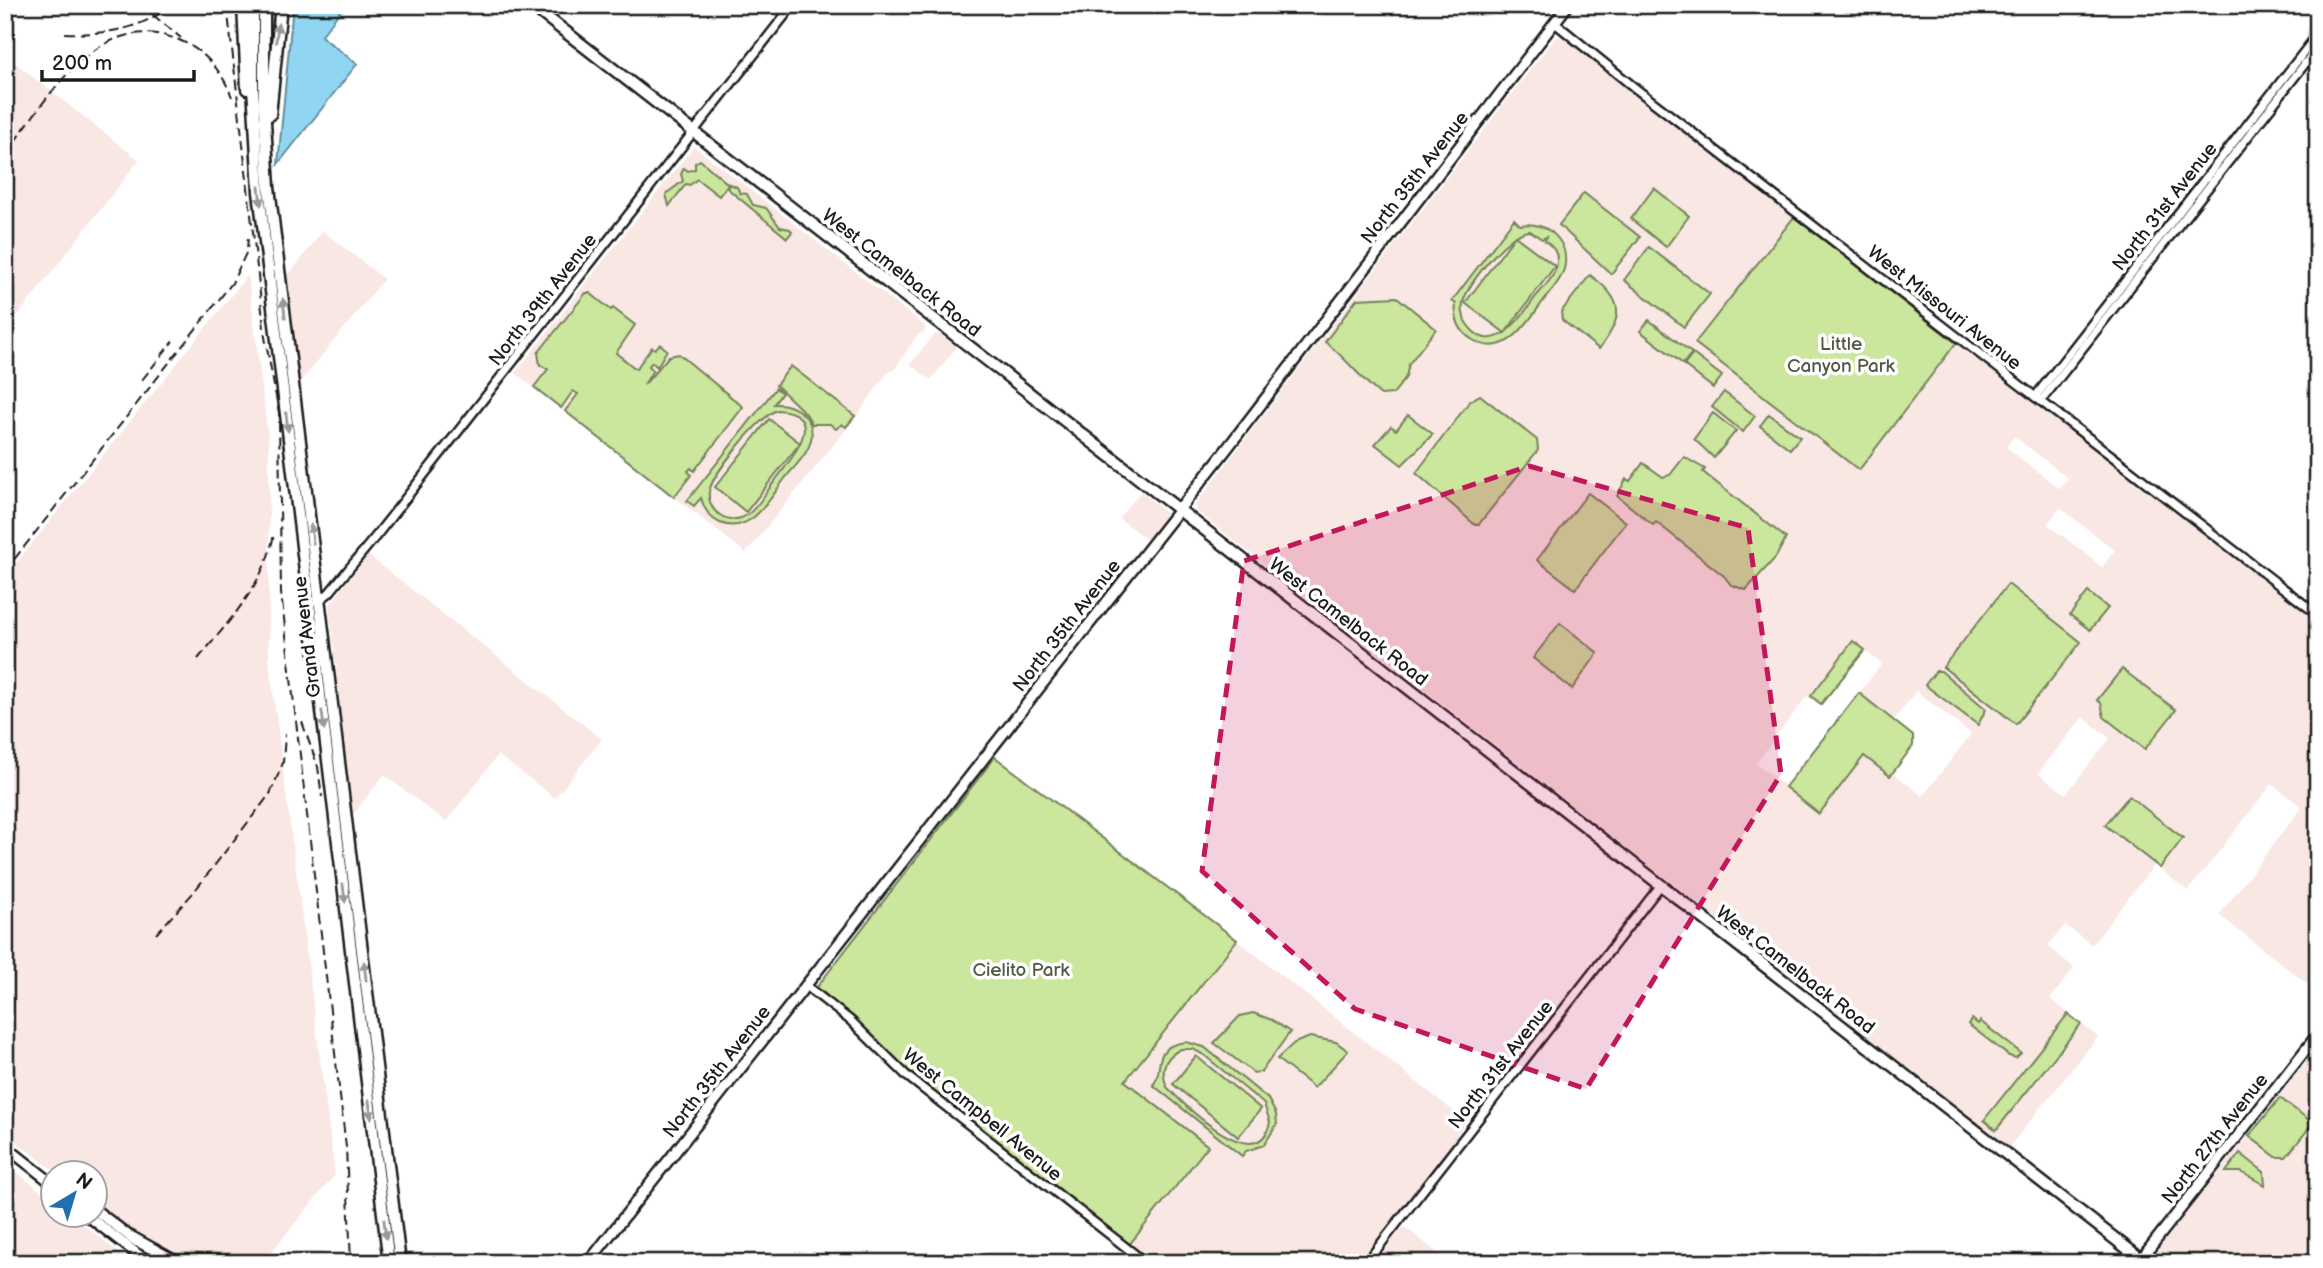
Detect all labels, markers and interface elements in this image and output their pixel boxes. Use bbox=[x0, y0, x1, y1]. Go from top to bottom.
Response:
one-way arrow bbox=[271, 22, 282, 44]
scale bar bbox=[42, 38, 194, 82]
text: 200 m bbox=[52, 51, 112, 76]
street label: North 35th Avenue bbox=[1356, 107, 1474, 249]
street label: North 31st Avenue bbox=[2108, 138, 2223, 276]
one-way arrow bbox=[255, 185, 266, 207]
street label: West Camelback Road bbox=[817, 204, 985, 342]
street label: North 39th Avenue bbox=[484, 229, 602, 371]
street label: West Missouri Avenue bbox=[1863, 241, 2026, 375]
one-way arrow bbox=[278, 297, 289, 319]
park label: Little Canyon Park bbox=[1787, 333, 1896, 378]
one-way arrow bbox=[282, 411, 293, 433]
one-way arrow bbox=[306, 523, 317, 545]
street label: West Camelback Road bbox=[1264, 553, 1432, 691]
street label: North 35th Avenue bbox=[1008, 555, 1126, 697]
street label: Grand Avenue bbox=[289, 575, 326, 699]
one-way arrow bbox=[318, 709, 329, 731]
one-way arrow bbox=[339, 882, 350, 904]
street label: West Camelback Road bbox=[1711, 901, 1879, 1039]
park label: Cielito Park bbox=[972, 959, 1070, 982]
one-way arrow bbox=[359, 960, 370, 982]
street label: North 31st Avenue bbox=[1444, 996, 1559, 1134]
street label: North 35th Avenue bbox=[658, 1001, 776, 1143]
street label: West Campbell Avenue bbox=[898, 1044, 1066, 1186]
street label: North 27th Avenue bbox=[2157, 1069, 2273, 1209]
one-way arrow bbox=[365, 1098, 376, 1120]
north arrow bbox=[38, 1160, 108, 1230]
text: N bbox=[71, 1168, 96, 1195]
one-way arrow bbox=[379, 1218, 390, 1240]

